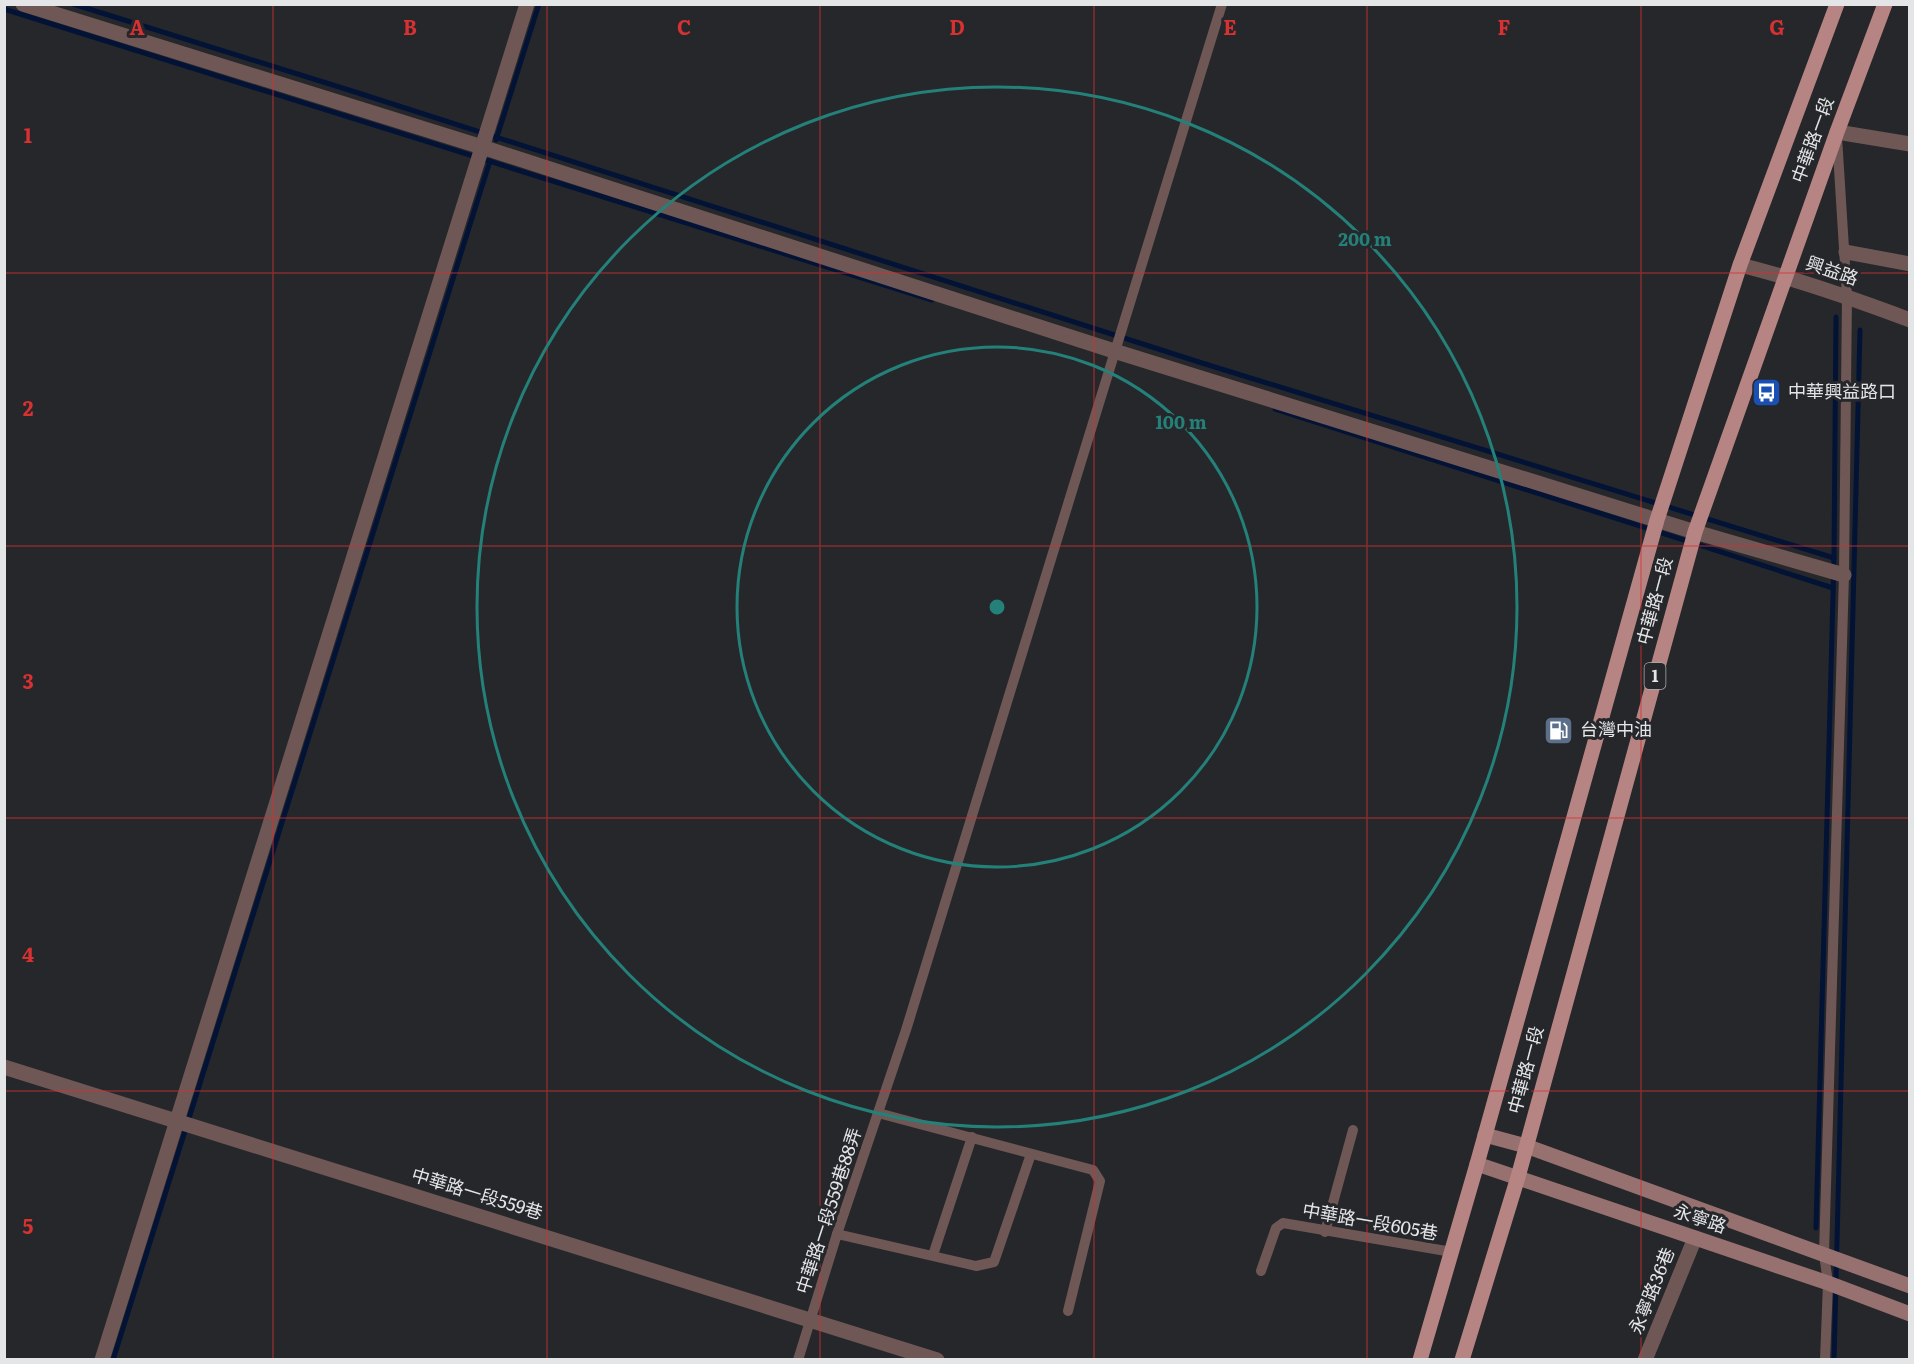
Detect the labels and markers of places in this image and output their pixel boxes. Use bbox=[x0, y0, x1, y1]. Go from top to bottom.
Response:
bus stop icon: 中華興益路口 bbox=[1751, 376, 1783, 408]
place label: 中華興益路口 bbox=[1788, 377, 1896, 404]
centre of rings bbox=[987, 597, 1007, 617]
fuel station icon: 台灣中油 bbox=[1543, 714, 1575, 746]
place label: 台灣中油 bbox=[1580, 715, 1652, 742]

